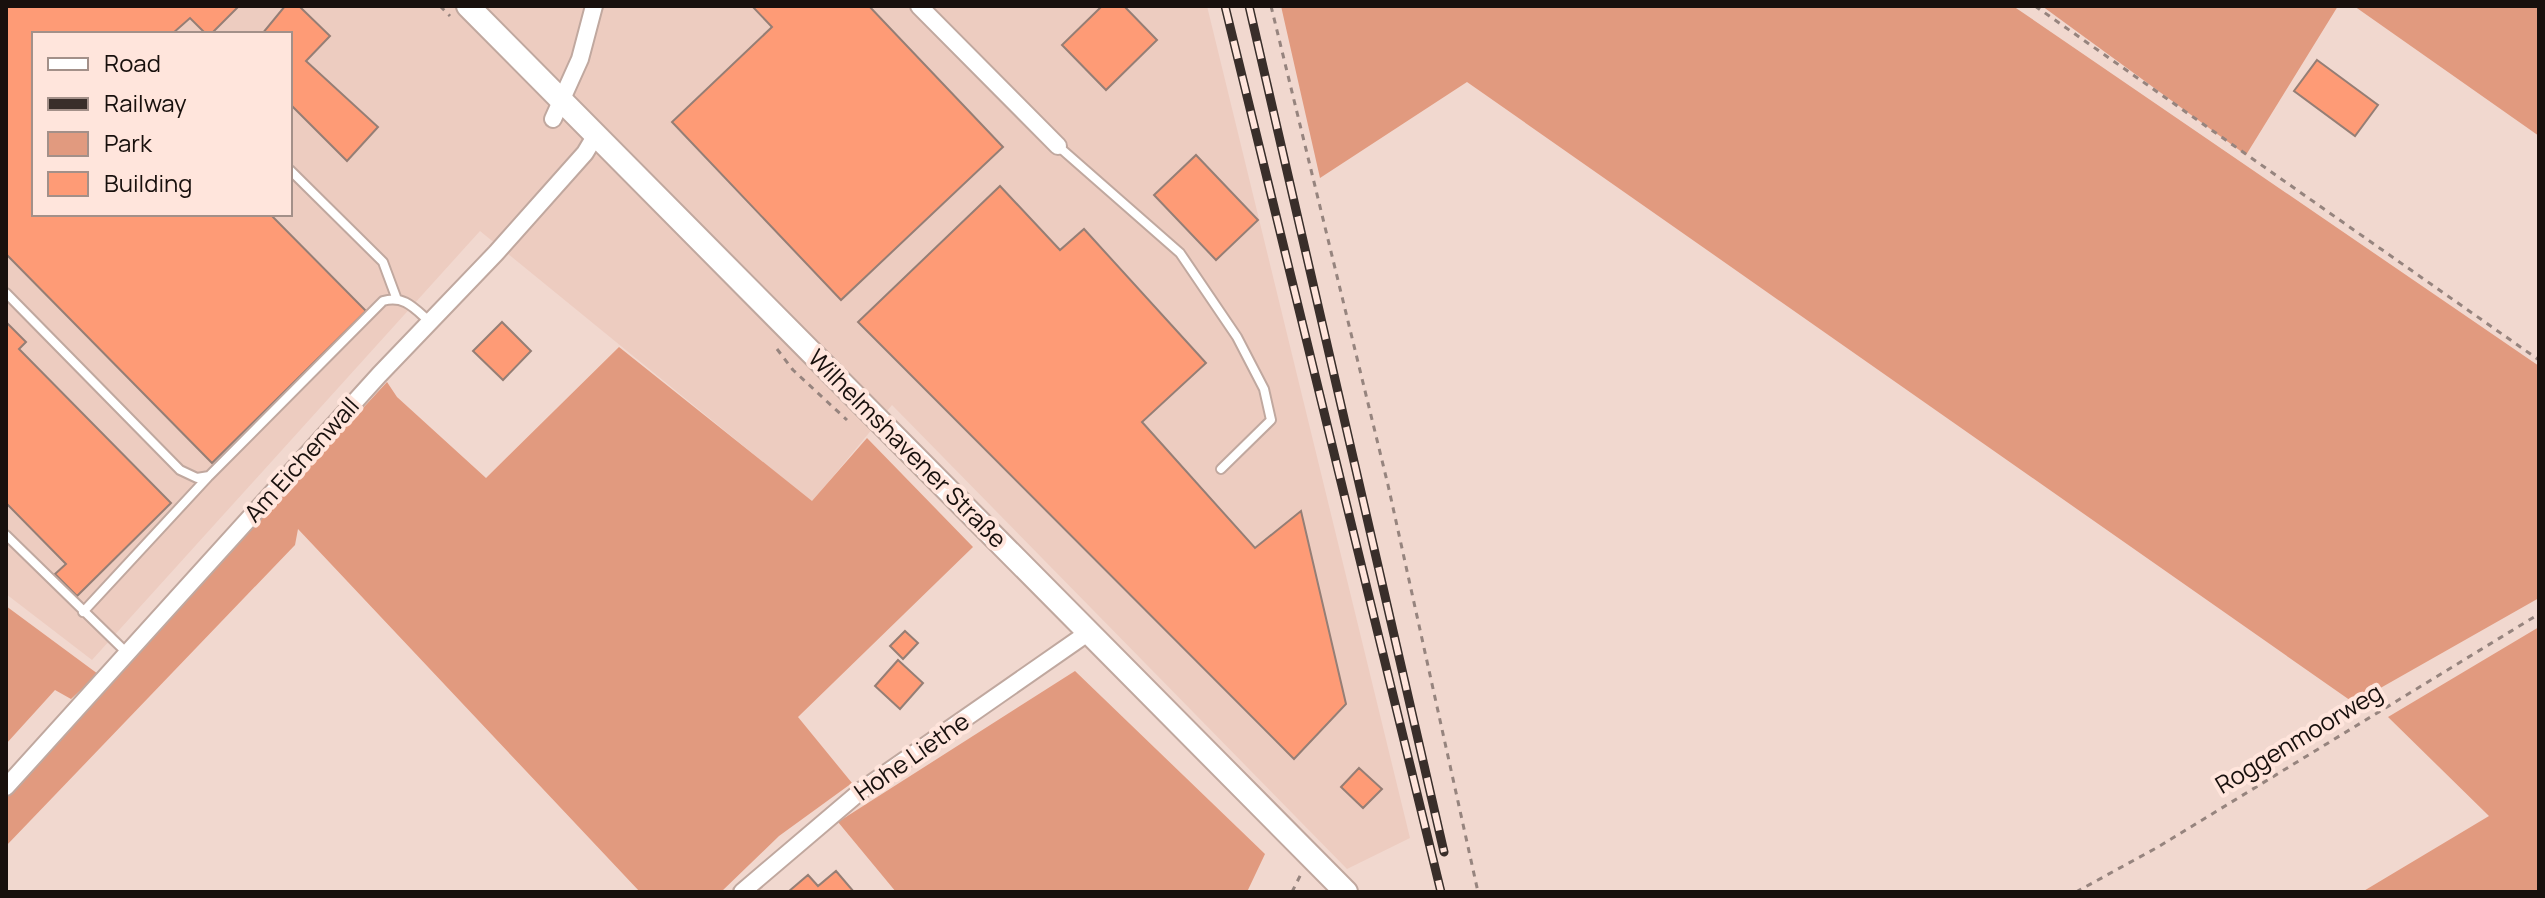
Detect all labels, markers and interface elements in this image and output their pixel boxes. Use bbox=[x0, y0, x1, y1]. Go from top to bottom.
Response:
legend bbox=[32, 32, 292, 216]
text: Road bbox=[104, 46, 161, 79]
text: Railway bbox=[104, 86, 187, 119]
text: Park bbox=[104, 126, 153, 159]
text: Building bbox=[104, 166, 192, 199]
street label: Wilhelmshavener Straße bbox=[801, 341, 1015, 555]
street label: Am Eichenwall bbox=[236, 389, 366, 529]
street label: Roggenmoorweg bbox=[2209, 675, 2388, 801]
street label: Hohe Liethe bbox=[847, 704, 975, 808]

